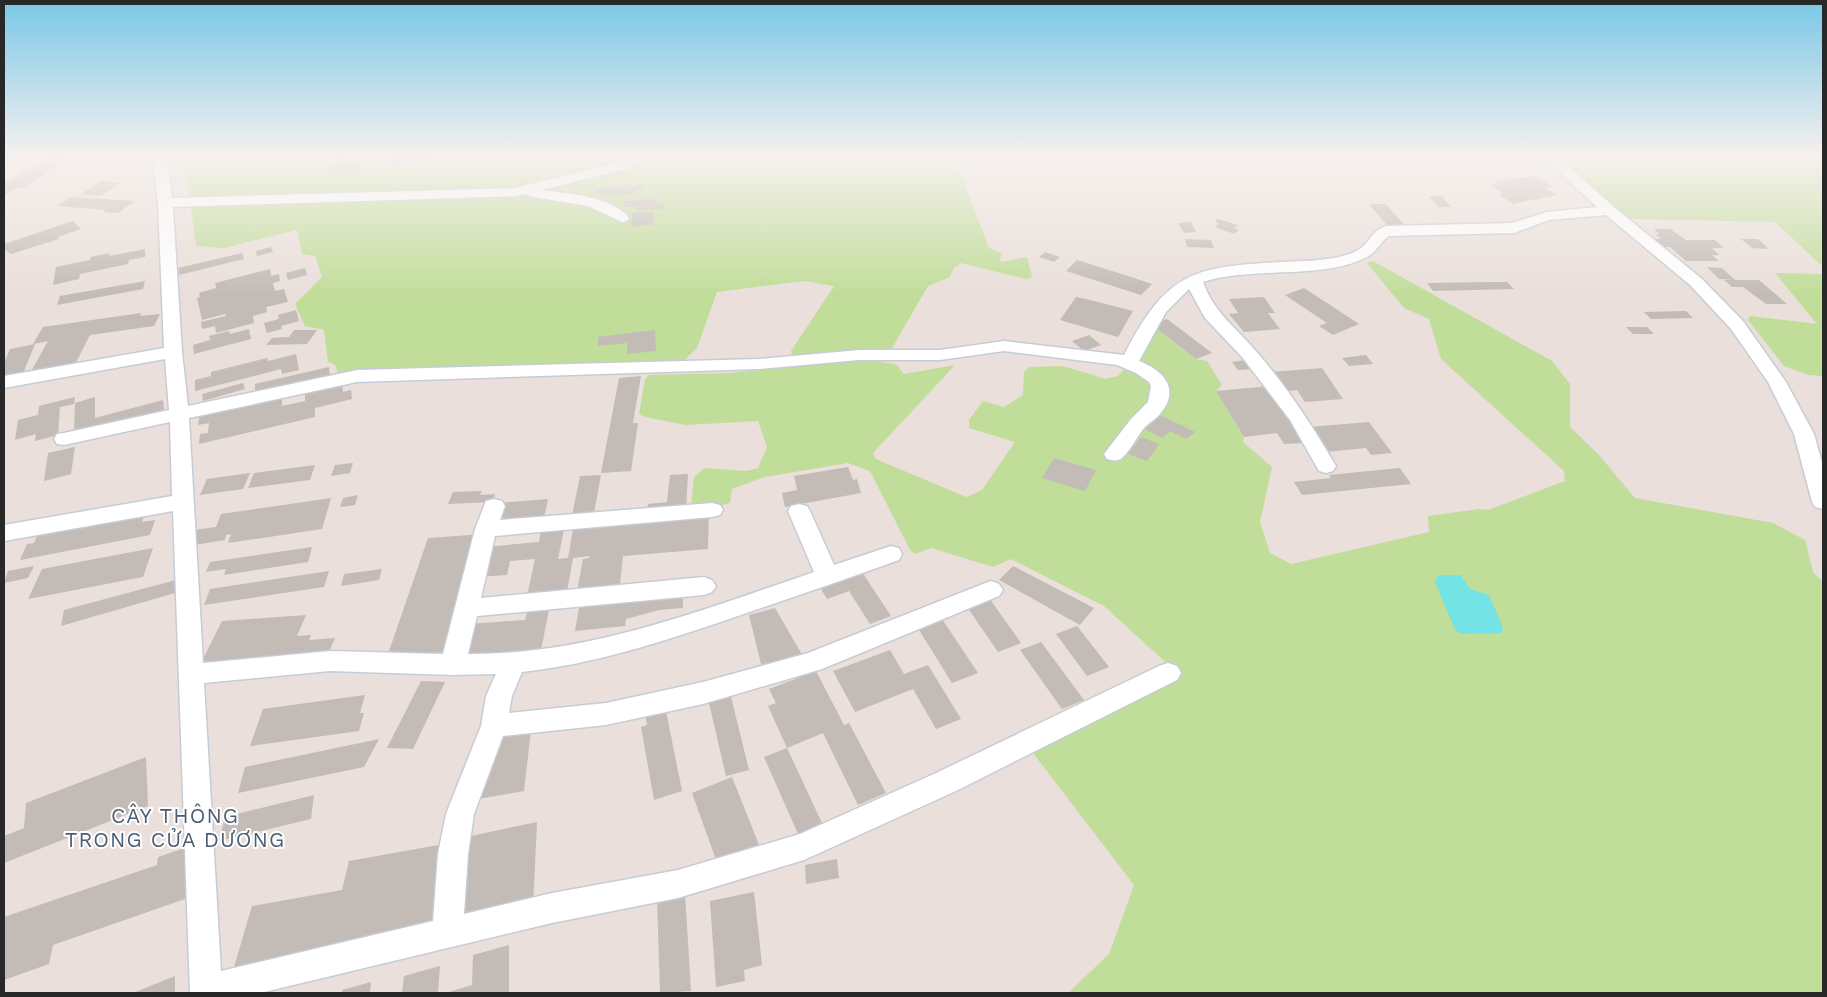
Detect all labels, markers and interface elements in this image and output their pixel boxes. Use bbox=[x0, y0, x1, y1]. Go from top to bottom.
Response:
district label: CÂY THÔNG TRONG CỬA DƯƠNG bbox=[65, 803, 285, 852]

